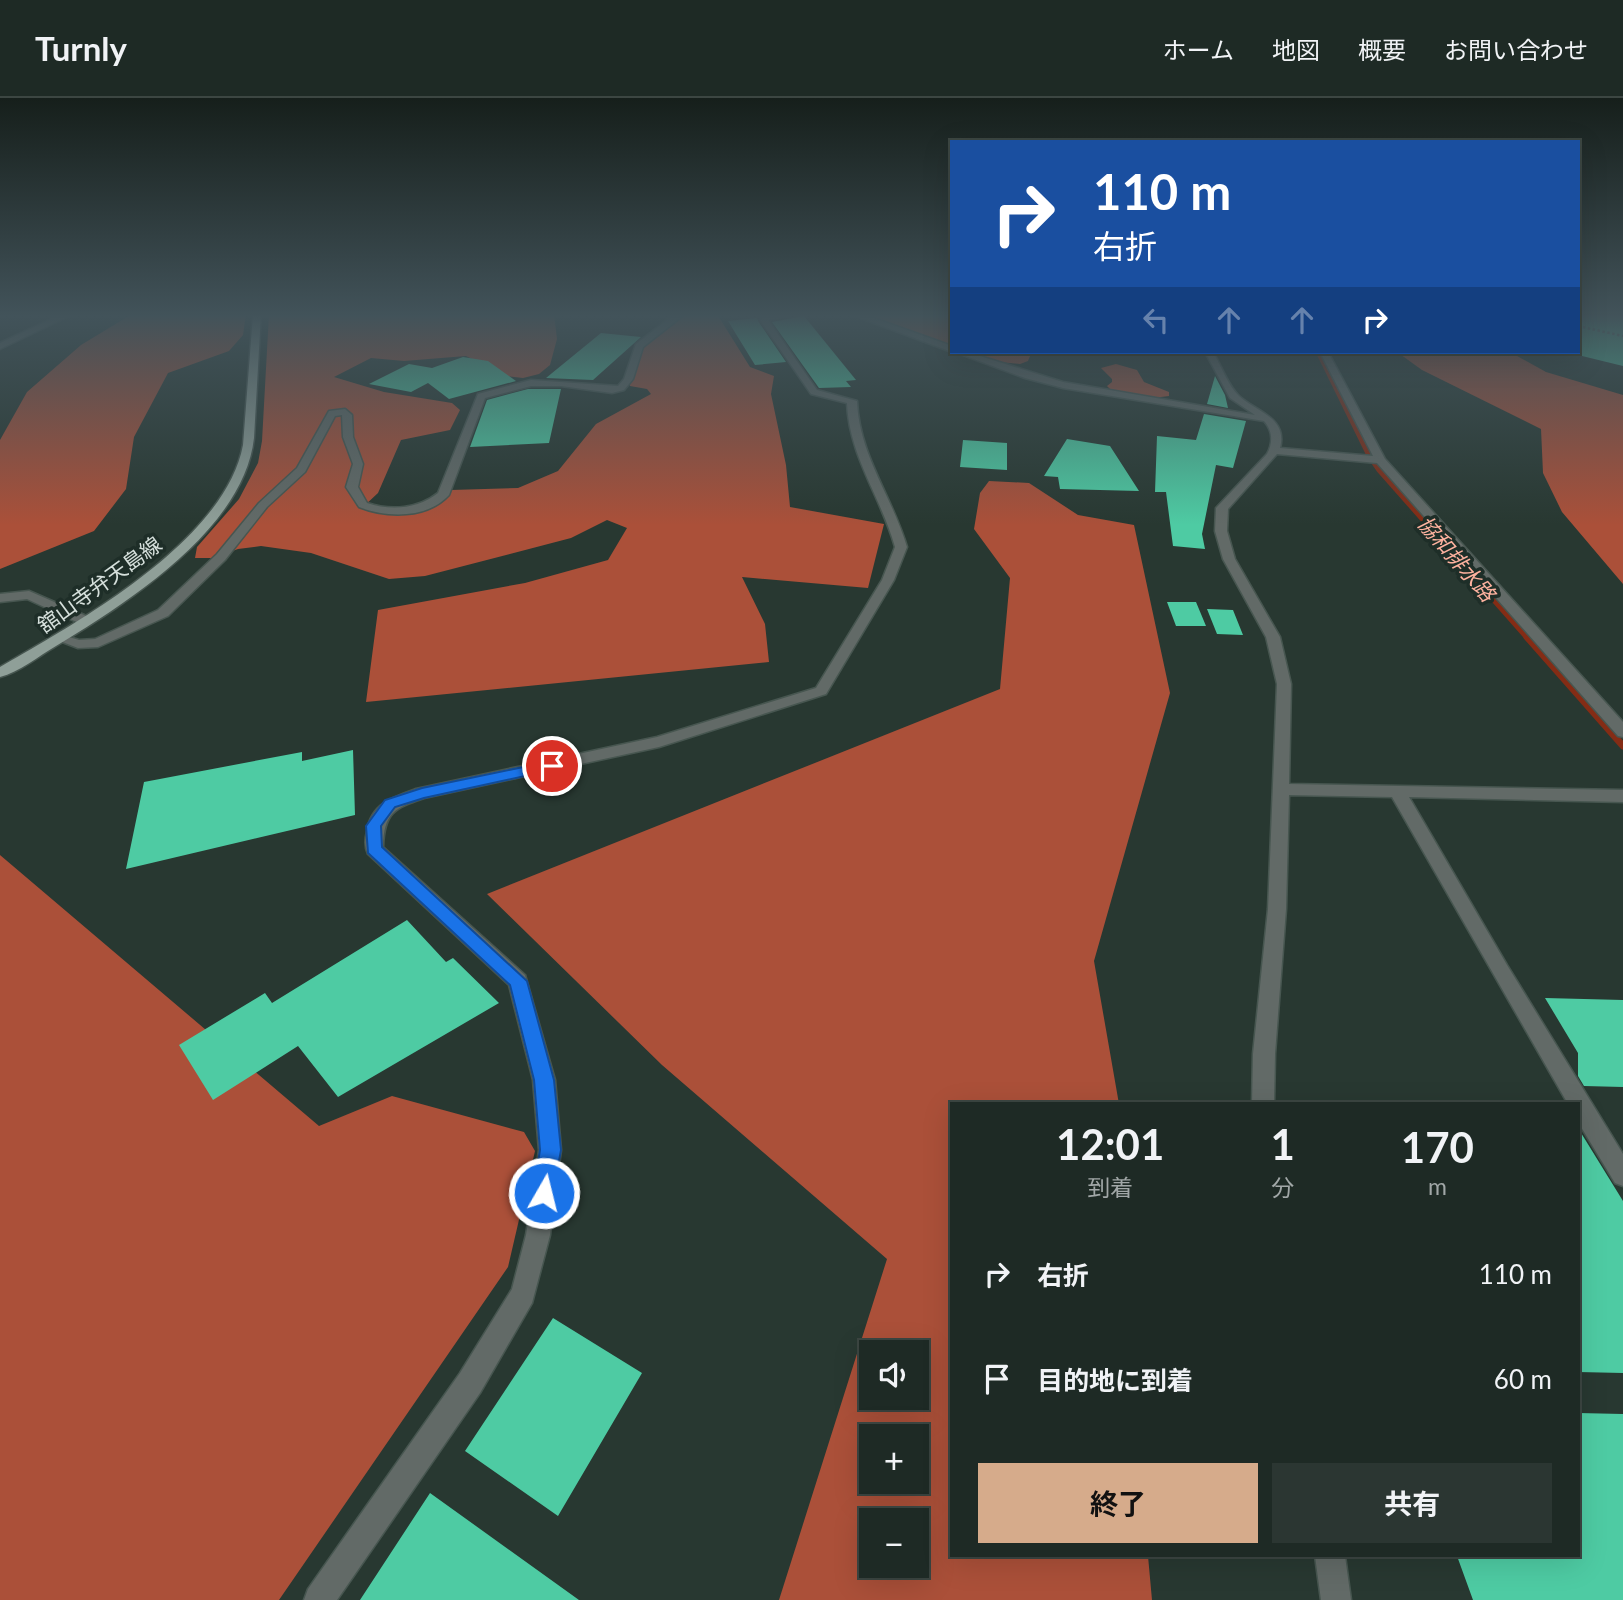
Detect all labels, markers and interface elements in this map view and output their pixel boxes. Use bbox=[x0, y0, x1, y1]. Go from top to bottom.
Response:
text: Turnly bbox=[35, 28, 127, 68]
text: ホーム bbox=[1163, 35, 1234, 64]
text: 地図 bbox=[1272, 35, 1320, 64]
text: 概要 bbox=[1358, 35, 1406, 64]
text: お問い合わせ bbox=[1444, 35, 1588, 64]
text: 110 m bbox=[1093, 162, 1231, 220]
icon: right bbox=[978, 168, 1069, 259]
text: 右折 bbox=[1093, 226, 1157, 265]
icon: left bbox=[1137, 301, 1175, 339]
icon: ahead bbox=[1210, 301, 1248, 339]
icon: ahead bbox=[1283, 301, 1321, 339]
icon: right bbox=[1356, 301, 1394, 339]
water label: 協和排水路 bbox=[1413, 510, 1502, 607]
street label: 舘山寺弁天島線 bbox=[32, 531, 166, 637]
pin bbox=[522, 736, 582, 796]
icon: arrive bbox=[533, 747, 571, 785]
text: 12:01 bbox=[1056, 1119, 1164, 1169]
text: 1 bbox=[1270, 1119, 1295, 1169]
text: 170 bbox=[1401, 1122, 1474, 1172]
position arrow bbox=[507, 1156, 581, 1230]
text: m bbox=[1428, 1172, 1447, 1200]
text: 到着 bbox=[1087, 1173, 1133, 1201]
text: 分 bbox=[1271, 1173, 1294, 1201]
icon: right bbox=[978, 1255, 1016, 1293]
text: 110 m bbox=[1479, 1258, 1552, 1290]
text: 右折 bbox=[1037, 1259, 1089, 1291]
map controls bbox=[859, 1340, 929, 1578]
button: sound bbox=[859, 1340, 929, 1410]
icon: arrive bbox=[978, 1360, 1016, 1398]
text: 60 m bbox=[1494, 1363, 1552, 1395]
text: 目的地に到着 bbox=[1037, 1364, 1193, 1396]
button: + bbox=[859, 1424, 929, 1494]
button: 終了 bbox=[978, 1463, 1258, 1543]
button: 共有 bbox=[1272, 1463, 1552, 1543]
button: − bbox=[859, 1508, 929, 1578]

